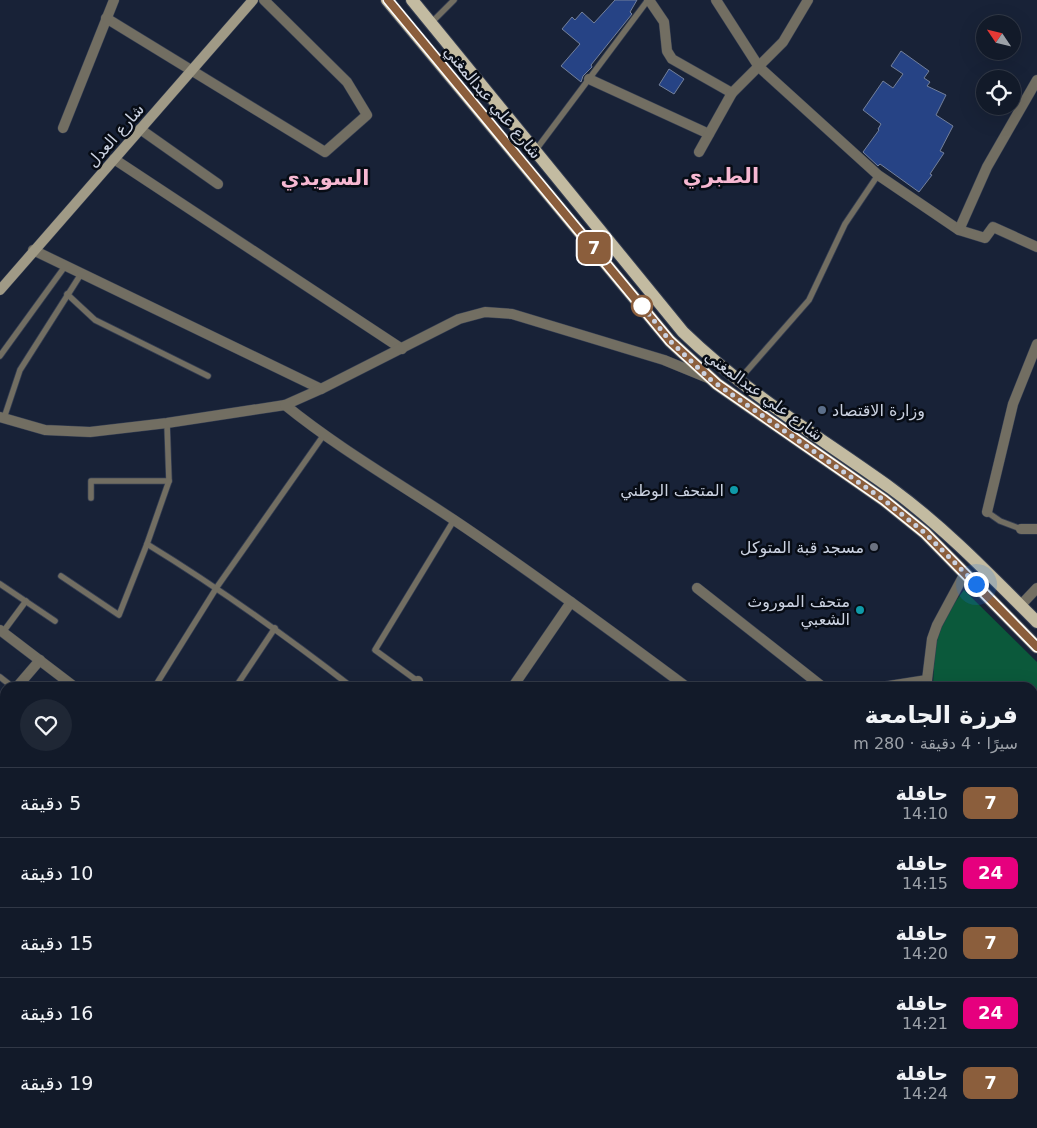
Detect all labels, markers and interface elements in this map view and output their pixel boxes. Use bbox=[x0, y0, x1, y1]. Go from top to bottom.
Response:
north arrow bbox=[976, 15, 1021, 60]
map controls bbox=[976, 15, 1021, 115]
street label: شارع علي عبدالمغني bbox=[439, 42, 545, 163]
button: locate bbox=[976, 70, 1021, 115]
street label: شارع العدل bbox=[83, 100, 149, 172]
district label: الطبري bbox=[683, 164, 759, 189]
district label: السويدي bbox=[281, 166, 369, 191]
line badge: 7 bbox=[578, 232, 610, 264]
text: 7 bbox=[588, 237, 600, 258]
unlabelled marker bbox=[631, 295, 653, 317]
street label: شارع علي عبدالمغني bbox=[700, 346, 826, 445]
place label: وزارة الاقتصاد bbox=[832, 401, 925, 421]
marker: وزارة الاقتصاد bbox=[816, 404, 828, 416]
place label: المتحف الوطني bbox=[620, 481, 724, 501]
marker: المتحف الوطني bbox=[728, 484, 740, 496]
place label: مسجد قبة المتوكل bbox=[740, 538, 864, 558]
marker: مسجد قبة المتوكل bbox=[868, 541, 880, 553]
your location bbox=[964, 572, 989, 597]
place label: متحف الموروث الشعبي bbox=[747, 592, 850, 630]
marker: متحف الموروث الشعبي bbox=[854, 604, 866, 616]
button: heart bbox=[20, 699, 72, 751]
text: فرزة الجامعة bbox=[865, 701, 1018, 729]
text: سيرًا · 4 دقيقة · 280 m bbox=[853, 734, 1018, 753]
text: حافلة bbox=[895, 782, 948, 804]
text: 5 دقيقة bbox=[20, 792, 81, 814]
text: 7 bbox=[984, 792, 997, 813]
text: 14:10 bbox=[902, 804, 948, 823]
text: حافلة bbox=[895, 852, 948, 874]
text: 10 دقيقة bbox=[20, 862, 93, 884]
text: 24 bbox=[978, 862, 1003, 883]
text: 14:15 bbox=[902, 874, 948, 893]
text: حافلة bbox=[895, 922, 948, 944]
text: 15 دقيقة bbox=[20, 932, 93, 954]
text: 7 bbox=[984, 932, 997, 953]
text: 14:20 bbox=[902, 944, 948, 963]
text: حافلة bbox=[895, 992, 948, 1014]
text: 16 دقيقة bbox=[20, 1002, 93, 1024]
text: 24 bbox=[978, 1002, 1003, 1023]
text: 14:21 bbox=[902, 1014, 948, 1033]
text: حافلة bbox=[895, 1062, 948, 1084]
text: 19 دقيقة bbox=[20, 1072, 93, 1094]
text: 7 bbox=[984, 1072, 997, 1093]
text: 14:24 bbox=[902, 1084, 948, 1103]

